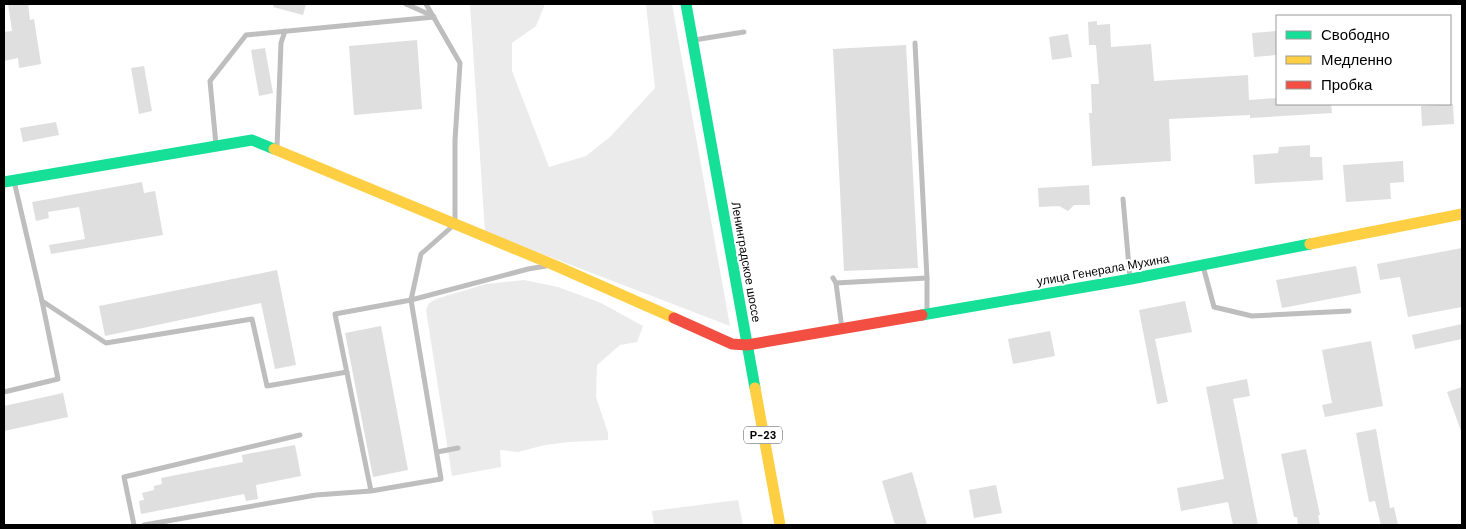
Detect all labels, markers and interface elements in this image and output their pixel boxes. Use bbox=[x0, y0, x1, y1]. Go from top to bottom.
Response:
legend bbox=[1276, 15, 1451, 105]
text: Свободно bbox=[1321, 25, 1390, 45]
text: Медленно bbox=[1321, 50, 1392, 70]
text: Пробка bbox=[1321, 75, 1373, 95]
street label: Ленинградское шоссе bbox=[728, 200, 765, 324]
street label: улица Генерала Мухина bbox=[1036, 250, 1171, 290]
road number: Р-23 bbox=[744, 426, 782, 444]

